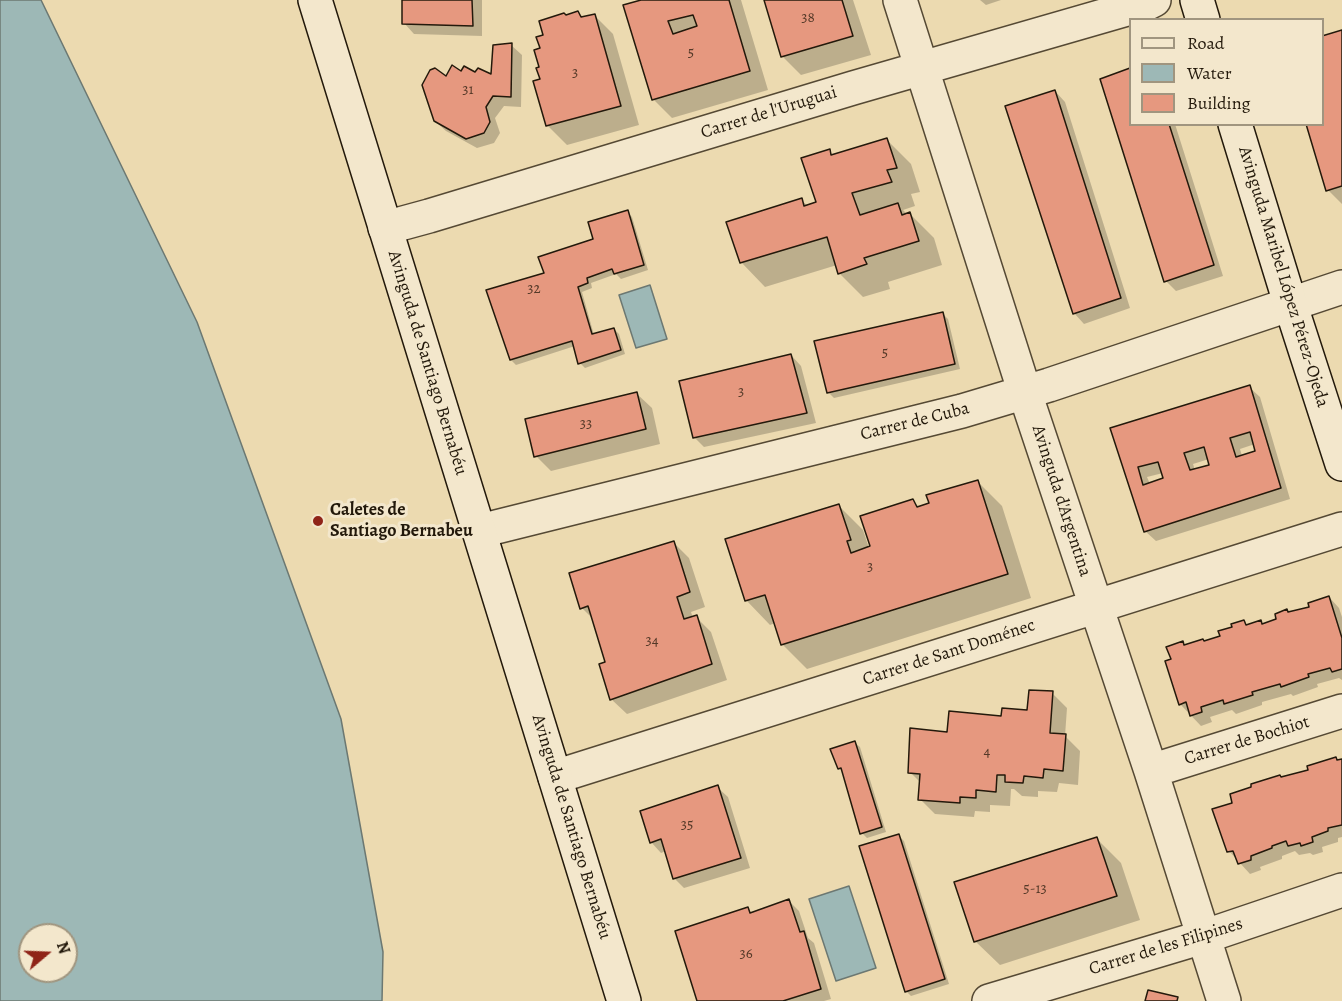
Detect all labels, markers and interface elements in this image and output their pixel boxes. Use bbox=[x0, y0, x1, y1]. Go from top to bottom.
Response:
house number: 38 bbox=[801, 9, 815, 27]
legend bbox=[1129, 18, 1324, 126]
text: Road bbox=[1187, 31, 1224, 55]
house number: 5 bbox=[688, 44, 694, 62]
text: Water bbox=[1187, 61, 1232, 85]
house number: 3 bbox=[572, 64, 578, 82]
house number: 31 bbox=[462, 81, 474, 99]
street label: Carrer de l'Uruguai bbox=[698, 82, 840, 144]
text: Building bbox=[1187, 91, 1251, 115]
street label: Avinguda Maribel López Pérez-Ojeda bbox=[1233, 144, 1333, 410]
street label: Avinguda de Santiago Bernabéu bbox=[382, 248, 472, 478]
house number: 32 bbox=[527, 280, 541, 298]
house number: 5 bbox=[882, 344, 888, 362]
house number: 3 bbox=[738, 383, 744, 401]
street label: Carrer de Cuba bbox=[858, 398, 972, 446]
house number: 33 bbox=[580, 415, 592, 433]
street label: Avinguda d'Argentina bbox=[1026, 423, 1096, 579]
place label: Caletes de Santiago Bernabeu bbox=[330, 500, 473, 542]
marker: Caletes de Santiago Bernabeu bbox=[311, 514, 325, 528]
house number: 3 bbox=[867, 558, 873, 576]
street label: Carrer de Sant Doménec bbox=[860, 615, 1038, 691]
house number: 34 bbox=[645, 632, 659, 650]
street label: Avinguda de Santiago Bernabéu bbox=[526, 712, 616, 942]
street label: Carrer de Bochiot bbox=[1182, 712, 1312, 770]
house number: 4 bbox=[984, 743, 990, 761]
house number: 35 bbox=[681, 816, 693, 834]
house number: 5-13 bbox=[1023, 880, 1047, 898]
street label: Carrer de les Filipines bbox=[1087, 913, 1245, 981]
north arrow bbox=[18, 923, 78, 983]
text: N bbox=[51, 939, 75, 957]
house number: 36 bbox=[739, 945, 753, 963]

